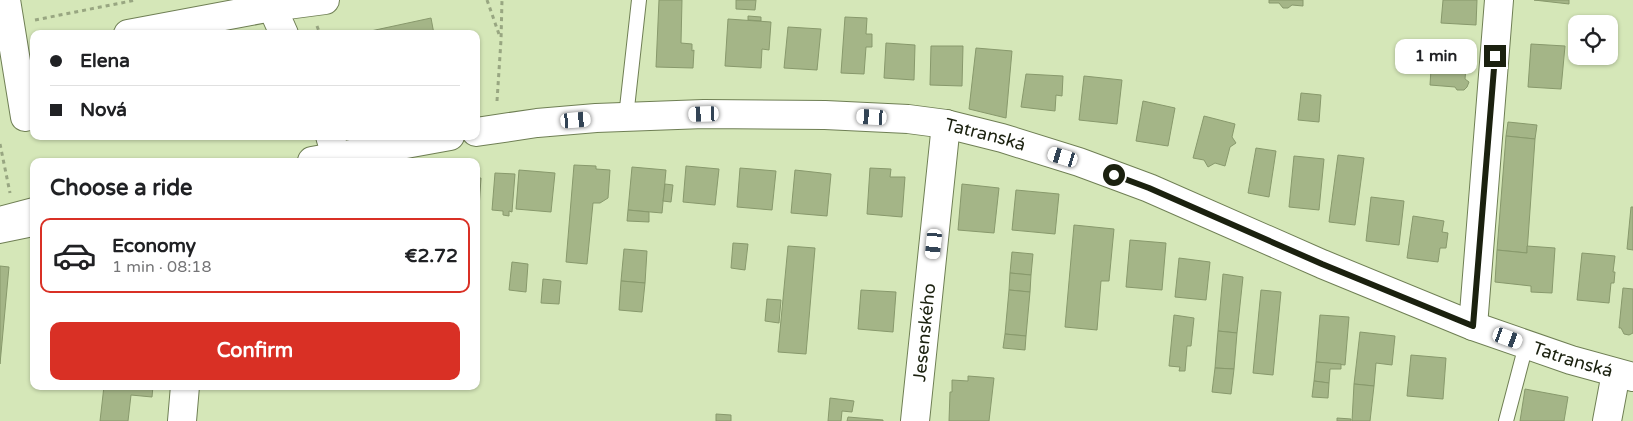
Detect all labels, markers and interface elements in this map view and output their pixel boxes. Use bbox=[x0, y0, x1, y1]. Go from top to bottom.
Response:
map controls bbox=[1568, 15, 1618, 65]
button: locate bbox=[1568, 15, 1618, 65]
callout: 1 min bbox=[1395, 38, 1478, 74]
route end bbox=[1484, 45, 1506, 67]
text: 1 min bbox=[1415, 46, 1457, 66]
text: Elena bbox=[80, 50, 130, 72]
text: Nová bbox=[80, 99, 127, 121]
car bbox=[688, 106, 719, 122]
car bbox=[856, 109, 887, 125]
car bbox=[560, 111, 591, 129]
street label: Tatranská bbox=[943, 113, 1028, 156]
car bbox=[1046, 145, 1079, 169]
route start bbox=[1103, 164, 1125, 186]
text: Choose a ride bbox=[50, 175, 193, 201]
car bbox=[924, 228, 943, 260]
icon: car bbox=[52, 233, 97, 278]
text: Economy bbox=[112, 235, 196, 257]
text: €2.72 bbox=[404, 245, 458, 267]
text: 1 min · 08:18 bbox=[112, 257, 211, 277]
street label: Jesenského bbox=[908, 282, 940, 383]
button: Confirm bbox=[50, 322, 460, 380]
car bbox=[1491, 326, 1524, 350]
street label: Tatranská bbox=[1530, 337, 1615, 382]

